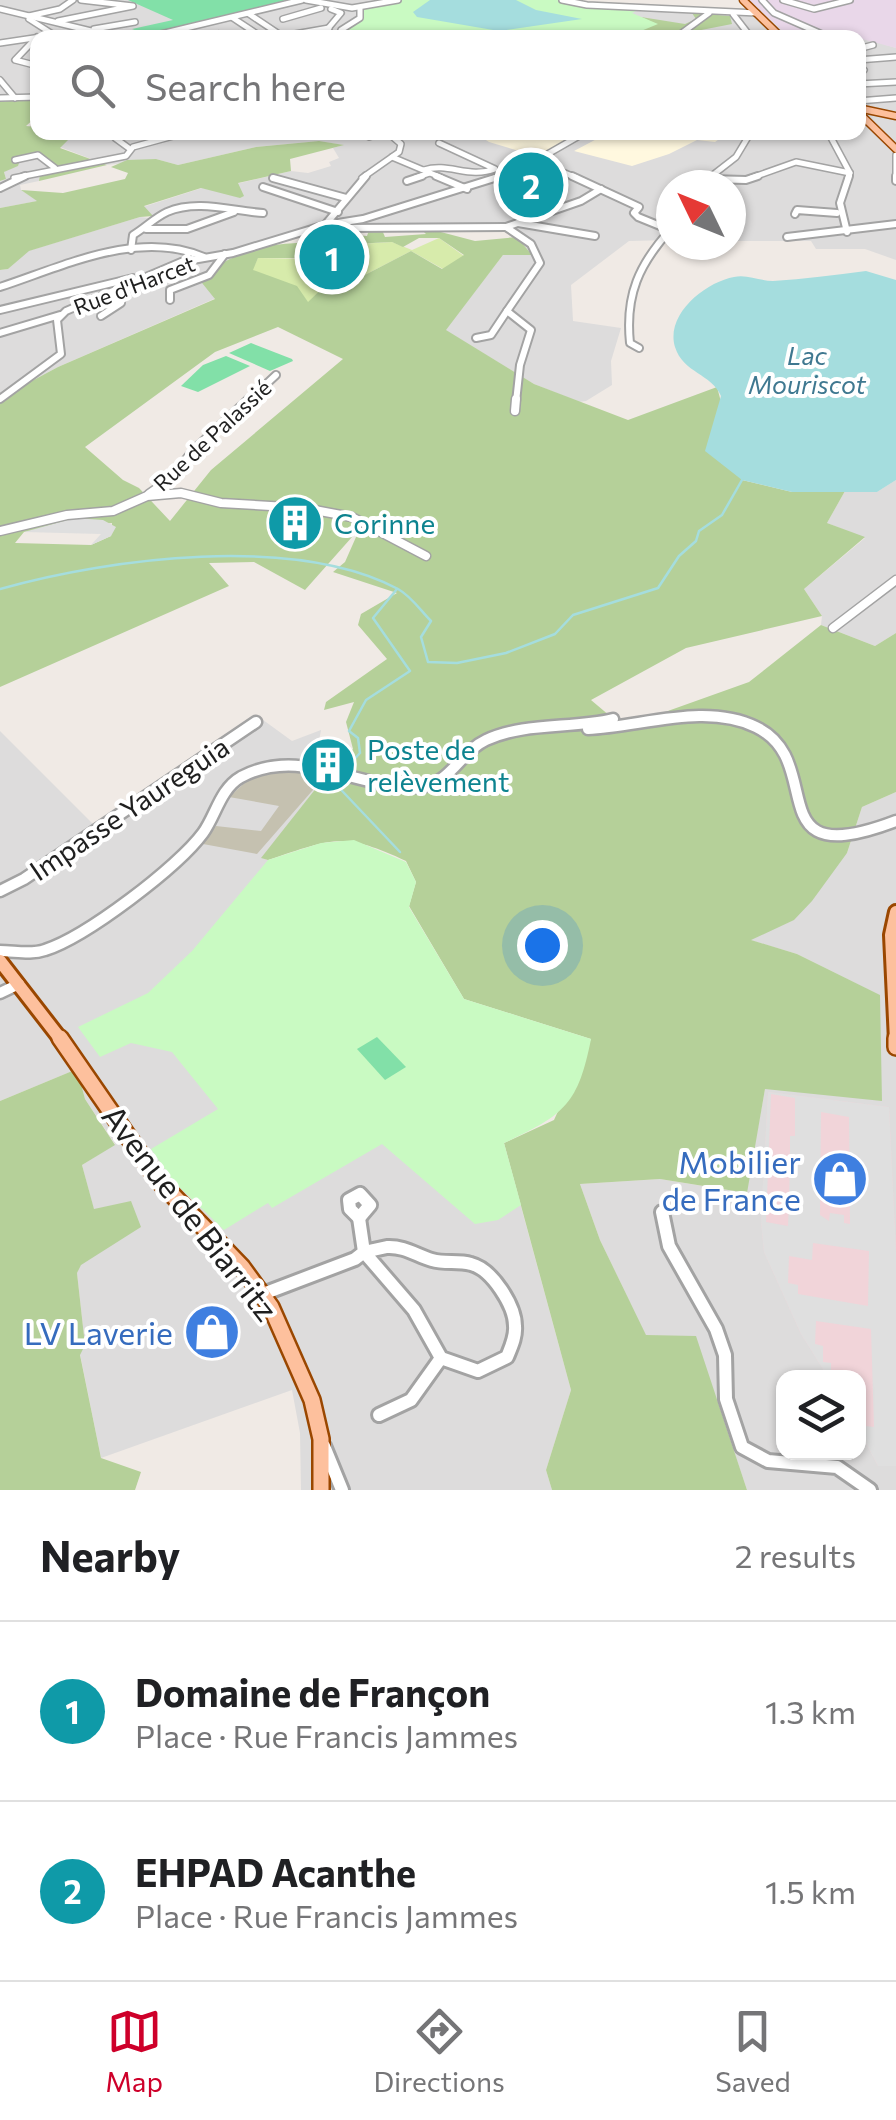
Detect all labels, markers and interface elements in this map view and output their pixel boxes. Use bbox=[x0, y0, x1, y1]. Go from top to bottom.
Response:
search box bbox=[30, 30, 866, 140]
icon: search bbox=[65, 58, 120, 113]
text: Search here bbox=[145, 62, 346, 109]
pin: 2 bbox=[498, 148, 564, 222]
north arrow bbox=[656, 170, 746, 260]
pin: 1 bbox=[300, 220, 364, 294]
street label: Rue d'Harcet bbox=[70, 250, 198, 320]
water label: Lac Mouriscot bbox=[748, 340, 867, 399]
street label: Rue de Palassié bbox=[148, 374, 276, 496]
building icon: Corinne bbox=[265, 493, 325, 553]
place label: Corinne bbox=[334, 506, 435, 540]
street label: Impasse Yaureguia bbox=[23, 729, 235, 887]
place label: Poste de relèvement bbox=[367, 732, 509, 798]
building icon: Poste de relèvement bbox=[298, 735, 358, 795]
your location bbox=[517, 920, 568, 971]
street label: Avenue de Biarritz bbox=[94, 1096, 288, 1328]
place label: Mobilier de France bbox=[661, 1141, 801, 1218]
shop icon: Mobilier de France bbox=[810, 1149, 870, 1209]
shop icon: LV Laverie bbox=[182, 1302, 242, 1362]
place label: LV Laverie bbox=[24, 1312, 173, 1352]
map controls bbox=[776, 1370, 866, 1460]
button: layers bbox=[776, 1370, 866, 1460]
text: Nearby bbox=[40, 1529, 180, 1581]
text: 2 results bbox=[735, 1535, 856, 1575]
text: Domaine de Françon bbox=[135, 1668, 490, 1715]
text: 1 bbox=[65, 1691, 80, 1731]
text: 1.3 km bbox=[765, 1691, 856, 1731]
text: Place · Rue Francis Jammes bbox=[135, 1715, 518, 1755]
text: EHPAD Acanthe bbox=[135, 1848, 416, 1895]
text: 2 bbox=[63, 1871, 82, 1911]
text: 1.5 km bbox=[765, 1871, 856, 1911]
text: Place · Rue Francis Jammes bbox=[135, 1895, 518, 1935]
tab: Map bbox=[105, 2004, 163, 2098]
tab: Directions bbox=[373, 2004, 505, 2098]
tab: Saved bbox=[715, 2004, 791, 2098]

